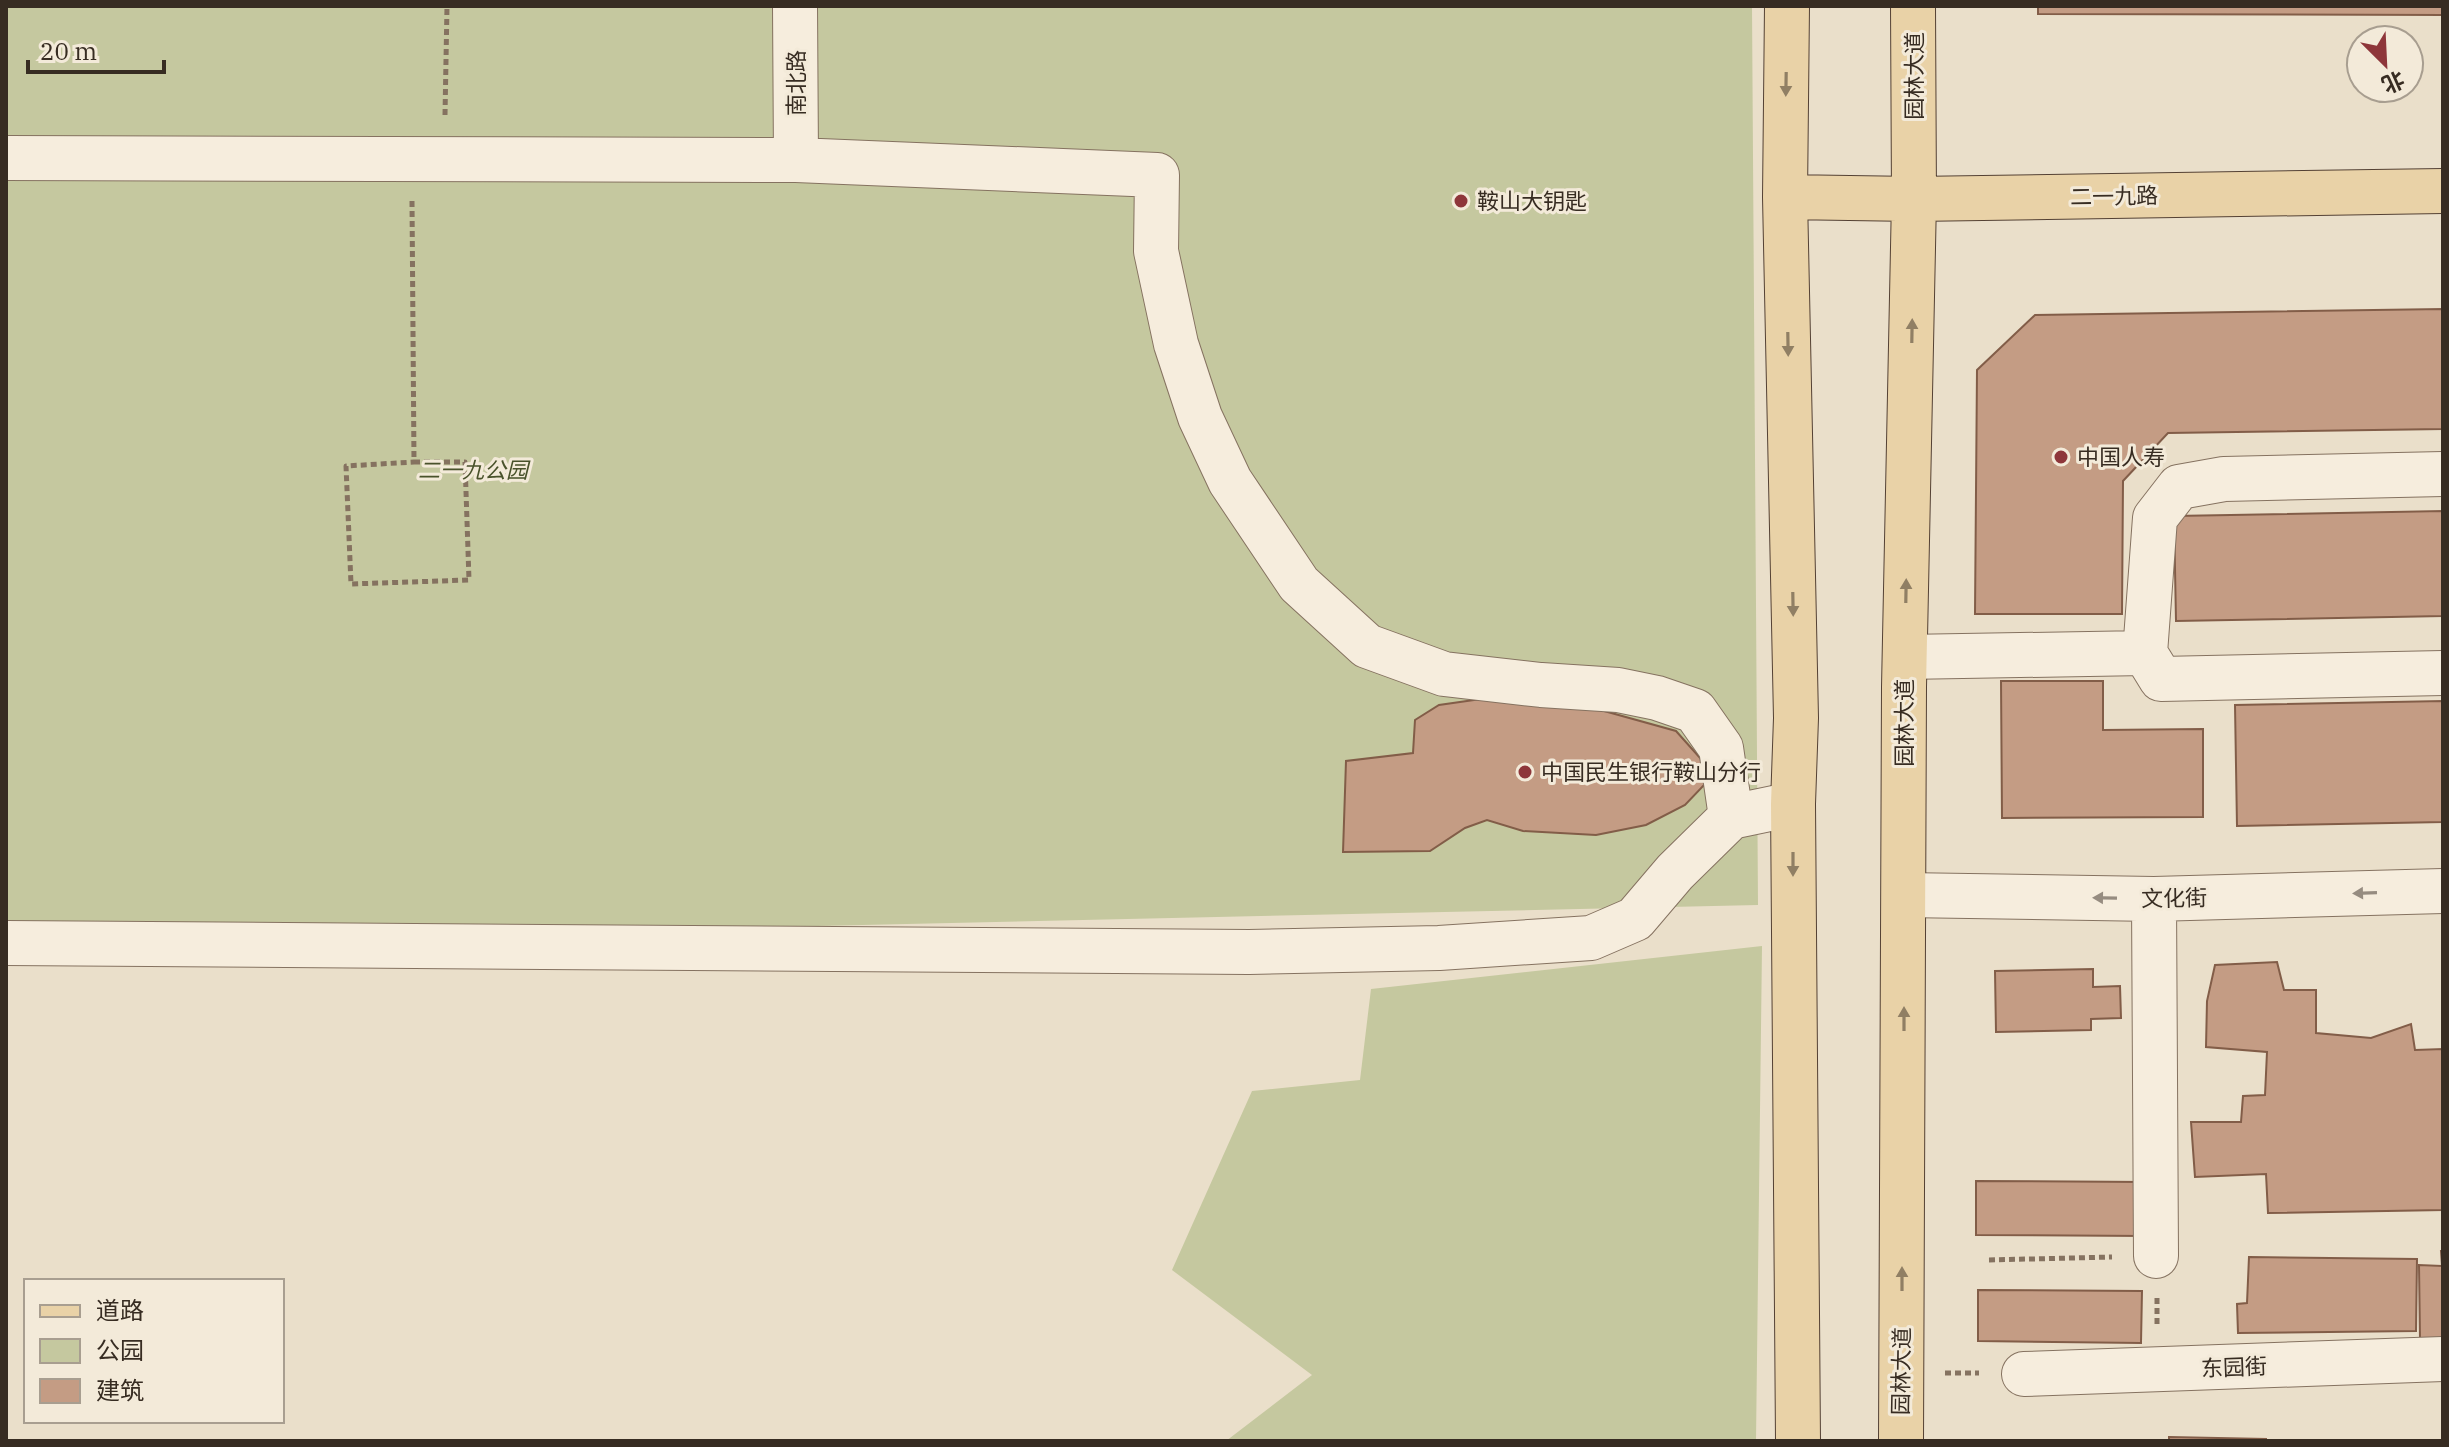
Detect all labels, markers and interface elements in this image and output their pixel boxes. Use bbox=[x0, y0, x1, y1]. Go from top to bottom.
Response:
scale bar bbox=[28, 24, 164, 74]
north arrow bbox=[2345, 24, 2425, 104]
street label: 园林大道 bbox=[1899, 32, 1928, 120]
text: 20 m bbox=[40, 35, 97, 67]
street label: 南北路 bbox=[781, 50, 810, 116]
text: 北 bbox=[2377, 65, 2409, 100]
one-way arrow bbox=[1780, 72, 1792, 97]
street label: 二一九路 bbox=[2070, 180, 2158, 211]
place label: 鞍山大钥匙 bbox=[1477, 186, 1587, 215]
marker: 鞍山大钥匙 bbox=[1452, 192, 1470, 210]
one-way arrow bbox=[1905, 318, 1918, 343]
one-way arrow bbox=[1782, 332, 1795, 357]
place label: 中国人寿 bbox=[2077, 442, 2165, 471]
marker: 中国人寿 bbox=[2052, 448, 2070, 466]
park label: 二一九公园 bbox=[418, 455, 531, 484]
one-way arrow bbox=[1900, 578, 1913, 603]
one-way arrow bbox=[1787, 592, 1800, 617]
street label: 园林大道 bbox=[1889, 679, 1918, 767]
place label: 中国民生银行鞍山分行 bbox=[1541, 757, 1761, 786]
marker: 中国民生银行鞍山分行 bbox=[1516, 763, 1534, 781]
one-way arrow bbox=[1787, 852, 1800, 877]
street label: 文化街 bbox=[2141, 882, 2207, 913]
one-way arrow bbox=[2352, 887, 2377, 899]
one-way arrow bbox=[2092, 892, 2117, 905]
one-way arrow bbox=[1897, 1006, 1910, 1031]
one-way arrow bbox=[1896, 1266, 1908, 1291]
legend bbox=[24, 1279, 284, 1423]
text: 道路 bbox=[96, 1294, 144, 1326]
street label: 园林大道 bbox=[1885, 1327, 1916, 1415]
text: 公园 bbox=[96, 1334, 144, 1366]
street label: 东园街 bbox=[2200, 1351, 2267, 1382]
text: 建筑 bbox=[96, 1374, 144, 1406]

